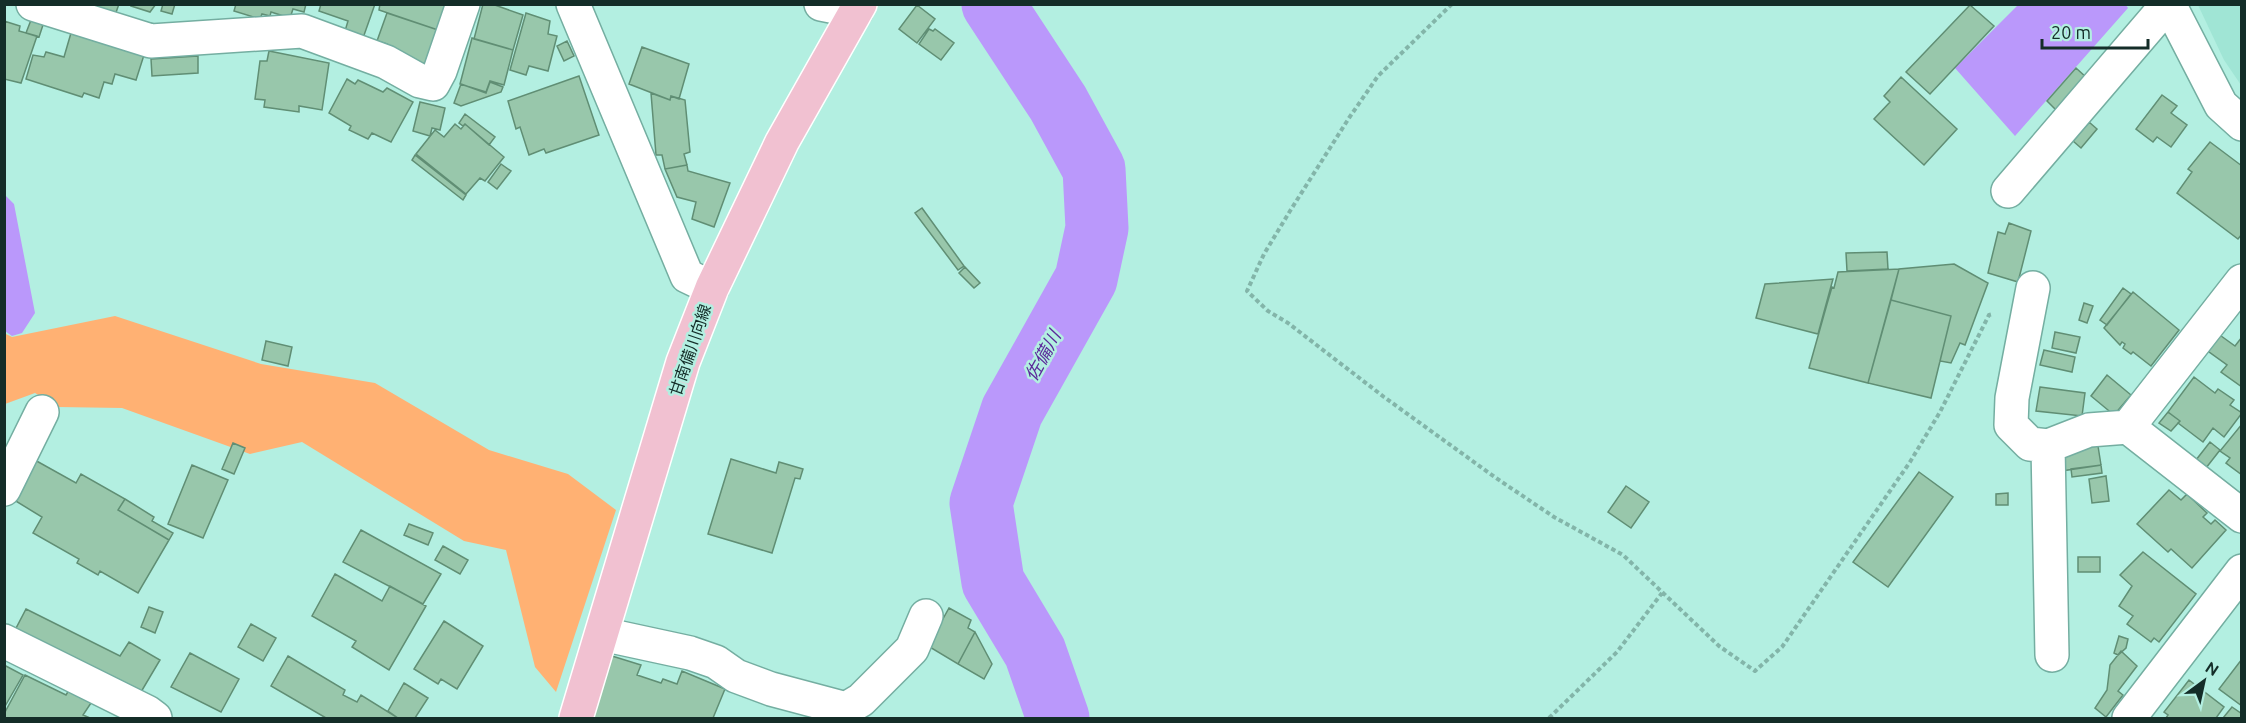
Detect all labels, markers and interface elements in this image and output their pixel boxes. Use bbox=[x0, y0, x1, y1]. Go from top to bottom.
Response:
scale bar bbox=[2042, 12, 2148, 50]
text: 20 m bbox=[2051, 22, 2091, 42]
street label: 甘南備川向線 bbox=[666, 302, 714, 398]
water label: 佐備川 bbox=[1020, 325, 1065, 384]
north arrow bbox=[2174, 651, 2234, 711]
text: N bbox=[2202, 658, 2222, 679]

